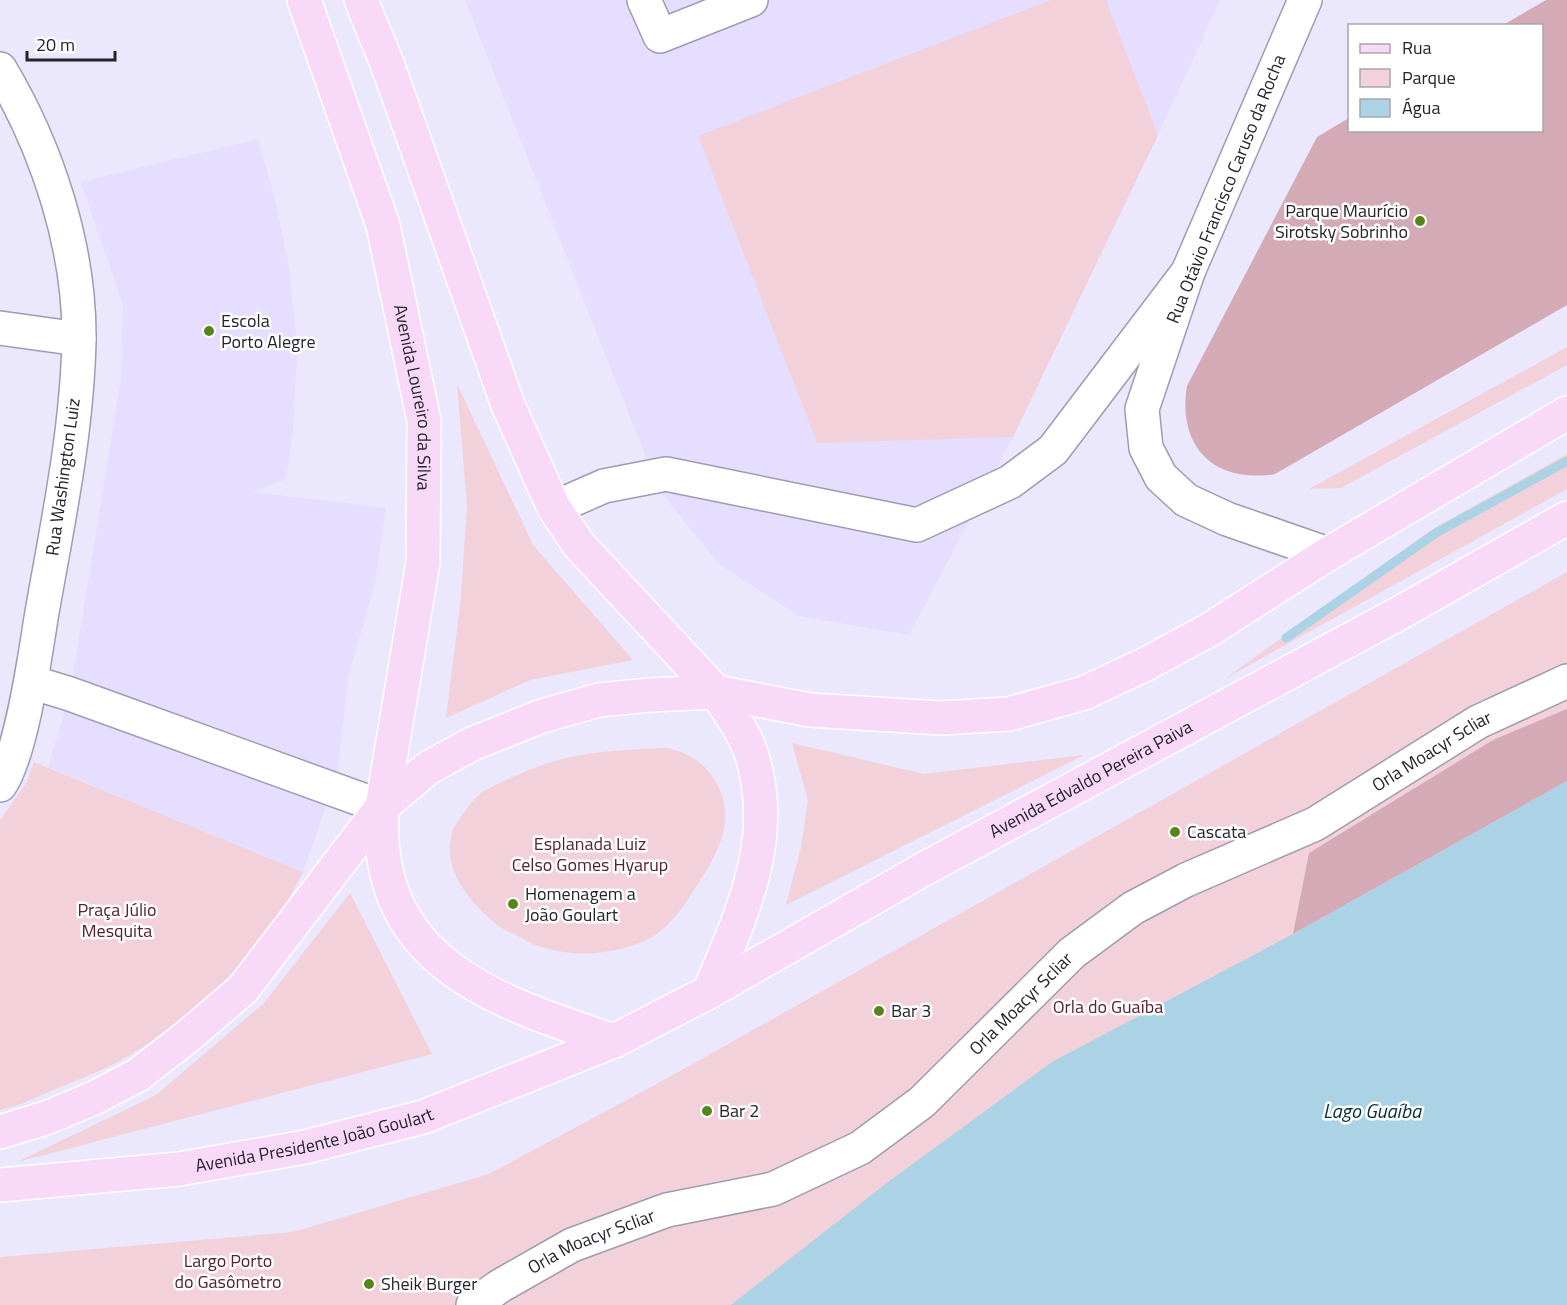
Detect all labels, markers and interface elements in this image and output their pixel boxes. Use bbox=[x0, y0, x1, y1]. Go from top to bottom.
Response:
scale bar bbox=[27, 24, 116, 62]
legend bbox=[1348, 24, 1543, 132]
text: 20 m bbox=[36, 31, 75, 58]
text: Rua bbox=[1402, 34, 1432, 61]
street label: Rua Otávio Francisco Caruso da Rocha bbox=[1159, 50, 1292, 327]
text: Parque bbox=[1402, 64, 1456, 91]
text: Água bbox=[1402, 94, 1440, 121]
place label: Parque Maurício Sirotsky Sobrinho bbox=[1275, 197, 1408, 245]
marker: Parque Maurício Sirotsky Sobrinho bbox=[1413, 214, 1427, 228]
street label: Avenida Loureiro da Silva bbox=[387, 302, 438, 491]
place label: Escola Porto Alegre bbox=[221, 307, 315, 355]
marker: Escola Porto Alegre bbox=[202, 324, 216, 338]
street label: Rua Washington Luiz bbox=[38, 396, 87, 557]
street label: Orla Moacyr Scliar bbox=[1366, 704, 1496, 798]
street label: Avenida Edvaldo Pereira Paiva bbox=[984, 713, 1197, 844]
place label: Cascata bbox=[1187, 818, 1246, 845]
marker: Cascata bbox=[1168, 825, 1182, 839]
park label: Esplanada Luiz Celso Gomes Hyarup bbox=[512, 830, 668, 878]
place label: Homenagem a João Goulart bbox=[525, 880, 636, 928]
park label: Praça Júlio Mesquita bbox=[77, 896, 157, 944]
marker: Homenagem a João Goulart bbox=[506, 897, 520, 911]
street label: Orla Moacyr Scliar bbox=[963, 946, 1079, 1061]
park label: Orla do Guaíba bbox=[1053, 993, 1163, 1020]
place label: Bar 3 bbox=[891, 997, 931, 1024]
marker: Bar 3 bbox=[872, 1004, 886, 1018]
water label: Lago Guaíba bbox=[1323, 1095, 1422, 1126]
place label: Bar 2 bbox=[719, 1097, 759, 1124]
street label: Avenida Presidente João Goulart bbox=[193, 1100, 438, 1179]
marker: Bar 2 bbox=[700, 1104, 714, 1118]
street label: Orla Moacyr Scliar bbox=[522, 1202, 659, 1281]
park label: Largo Porto do Gasômetro bbox=[175, 1247, 281, 1295]
place label: Sheik Burger bbox=[381, 1270, 477, 1297]
marker: Sheik Burger bbox=[362, 1277, 376, 1291]

